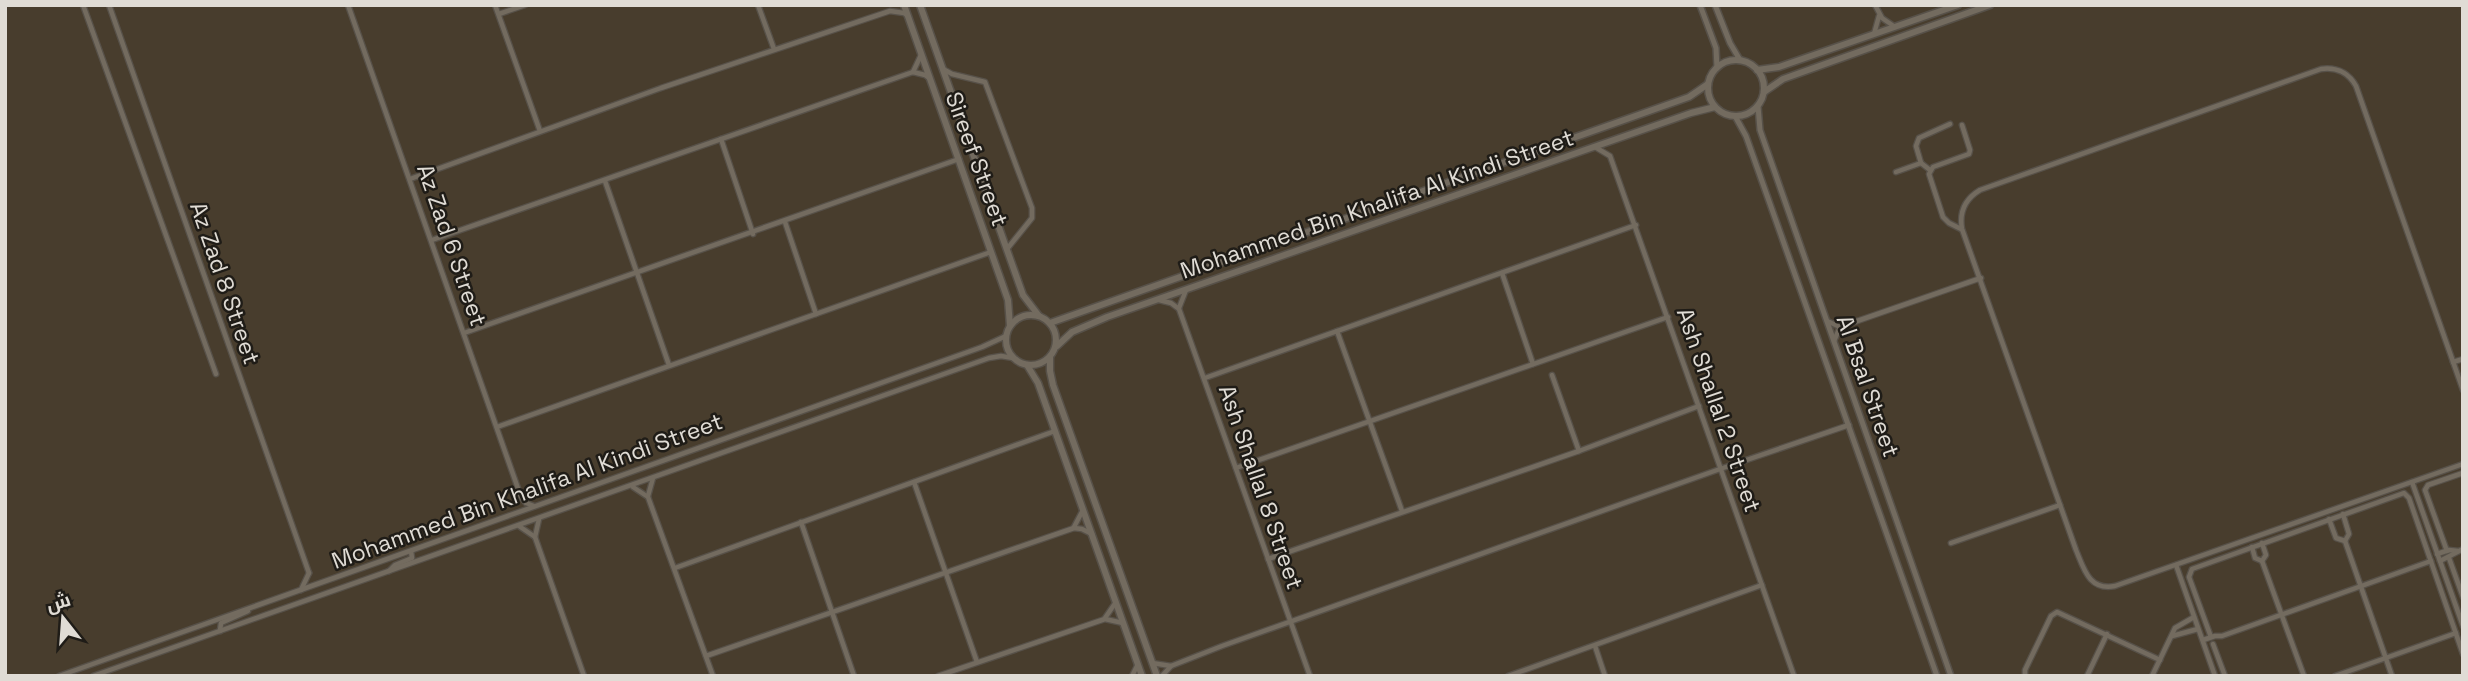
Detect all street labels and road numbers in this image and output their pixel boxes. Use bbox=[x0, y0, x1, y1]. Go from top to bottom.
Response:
street label: Sireef Street bbox=[939, 88, 1015, 230]
street label: Mohammed Bin Khalifa Al Kindi Street bbox=[1176, 122, 1578, 286]
street label: Az Zad 6 Street bbox=[410, 160, 494, 330]
street label: Az Zad 8 Street bbox=[183, 198, 267, 368]
street label: Ash Shallal 2 Street bbox=[1670, 304, 1768, 516]
street label: Al Bsal Street bbox=[1830, 311, 1906, 461]
street label: Ash Shallal 8 Street bbox=[1212, 381, 1310, 593]
street label: Mohammed Bin Khalifa Al Kindi Street bbox=[327, 406, 727, 576]

